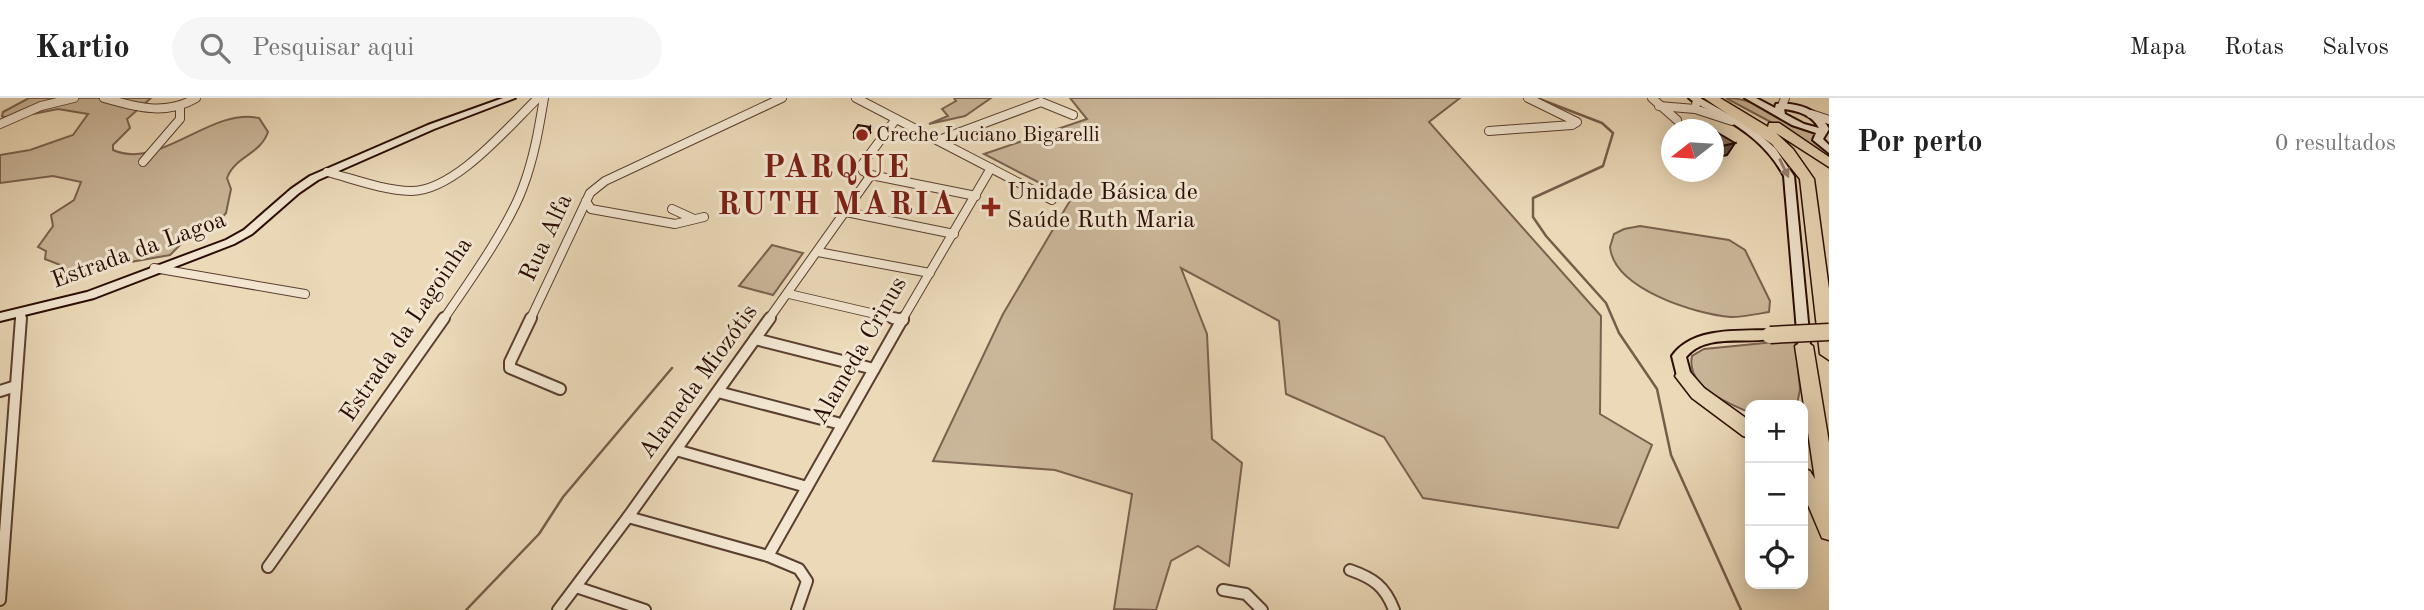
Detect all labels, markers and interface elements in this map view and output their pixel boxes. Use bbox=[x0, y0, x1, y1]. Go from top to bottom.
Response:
search box bbox=[172, 17, 662, 80]
icon: search bbox=[196, 29, 234, 67]
text: Kartio bbox=[35, 32, 130, 65]
text: Pesquisar aqui bbox=[252, 35, 414, 61]
text: Mapa bbox=[2130, 36, 2186, 60]
text: Rotas bbox=[2224, 36, 2284, 60]
text: Salvos bbox=[2322, 36, 2389, 60]
north arrow bbox=[1661, 119, 1724, 182]
place label: Creche Luciano Bigarelli bbox=[876, 125, 1100, 146]
marker: Creche Luciano Bigarelli bbox=[854, 127, 870, 143]
text: Por perto bbox=[1857, 128, 1983, 158]
text: 0 resultados bbox=[2275, 132, 2396, 155]
district label: PARQUE RUTH MARIA bbox=[717, 153, 957, 222]
one-way arrow bbox=[1778, 158, 1789, 178]
place label: Unidade Básica de Saúde Ruth Maria bbox=[1007, 181, 1198, 233]
street label: Rua Alfa bbox=[516, 191, 578, 285]
marker: Unidade Básica de Saúde Ruth Maria bbox=[981, 197, 1001, 217]
street label: Estrada da Lagoa bbox=[48, 208, 230, 294]
street label: Estrada da Lagoinha bbox=[337, 233, 478, 426]
street label: Alameda Crinus bbox=[808, 273, 912, 429]
street label: Alameda Miozótis bbox=[635, 300, 763, 464]
map controls bbox=[1745, 400, 1808, 589]
button: + bbox=[1745, 400, 1808, 463]
button: − bbox=[1745, 463, 1808, 526]
button: locate bbox=[1745, 526, 1808, 589]

